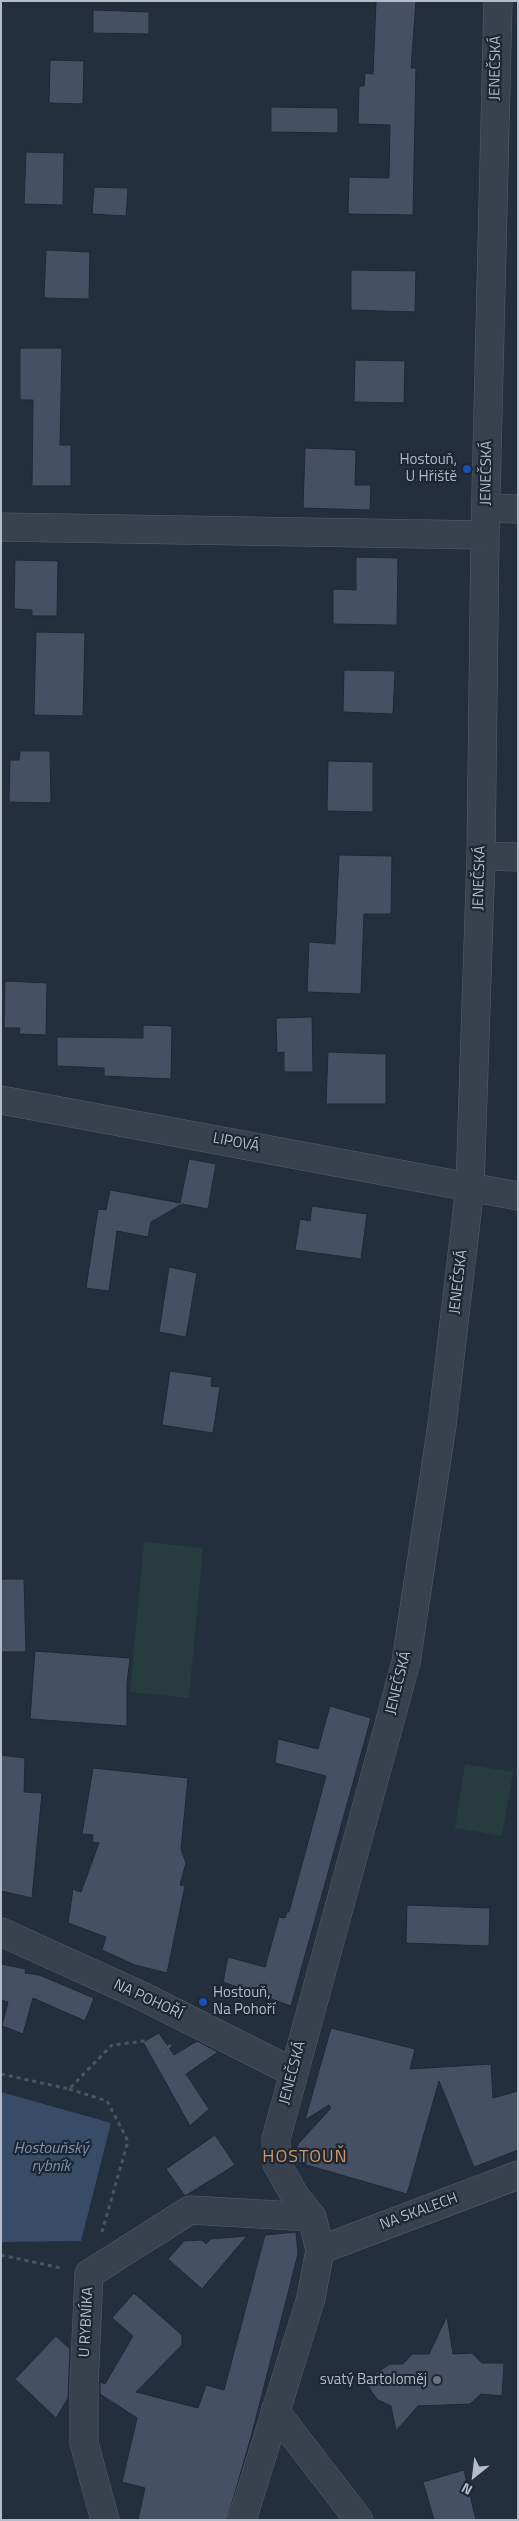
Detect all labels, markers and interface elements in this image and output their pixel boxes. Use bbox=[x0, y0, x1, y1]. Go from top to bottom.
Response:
street label: JENEČSKÁ bbox=[486, 35, 506, 101]
street label: JENEČSKÁ bbox=[477, 440, 497, 506]
place label: Hostouň, U Hřiště bbox=[400, 451, 457, 486]
marker: Hostouň, U Hřiště bbox=[461, 463, 473, 475]
street label: JENEČSKÁ bbox=[470, 845, 490, 911]
street label: LIPOVÁ bbox=[211, 1130, 261, 1156]
street label: JENEČSKÁ bbox=[446, 1249, 472, 1315]
street label: JENEČSKÁ bbox=[382, 1649, 416, 1717]
street label: NA POHOŘÍ bbox=[111, 1976, 185, 2024]
place label: Hostouň, Na Pohoří bbox=[213, 1984, 275, 2019]
marker: Hostouň, Na Pohoří bbox=[197, 1996, 209, 2008]
street label: JENEČSKÁ bbox=[276, 2039, 310, 2107]
water label: Hostouňský rybník bbox=[14, 2139, 88, 2177]
district label: HOSTOUŇ bbox=[261, 2147, 349, 2169]
street label: NA SKALECH bbox=[378, 2190, 460, 2234]
street label: U RYBNÍKA bbox=[76, 2286, 98, 2358]
place label: svatý Bartoloměj bbox=[320, 2371, 427, 2389]
marker: svatý Bartoloměj bbox=[431, 2374, 443, 2386]
north arrow bbox=[449, 2451, 499, 2501]
text: N bbox=[457, 2478, 476, 2501]

